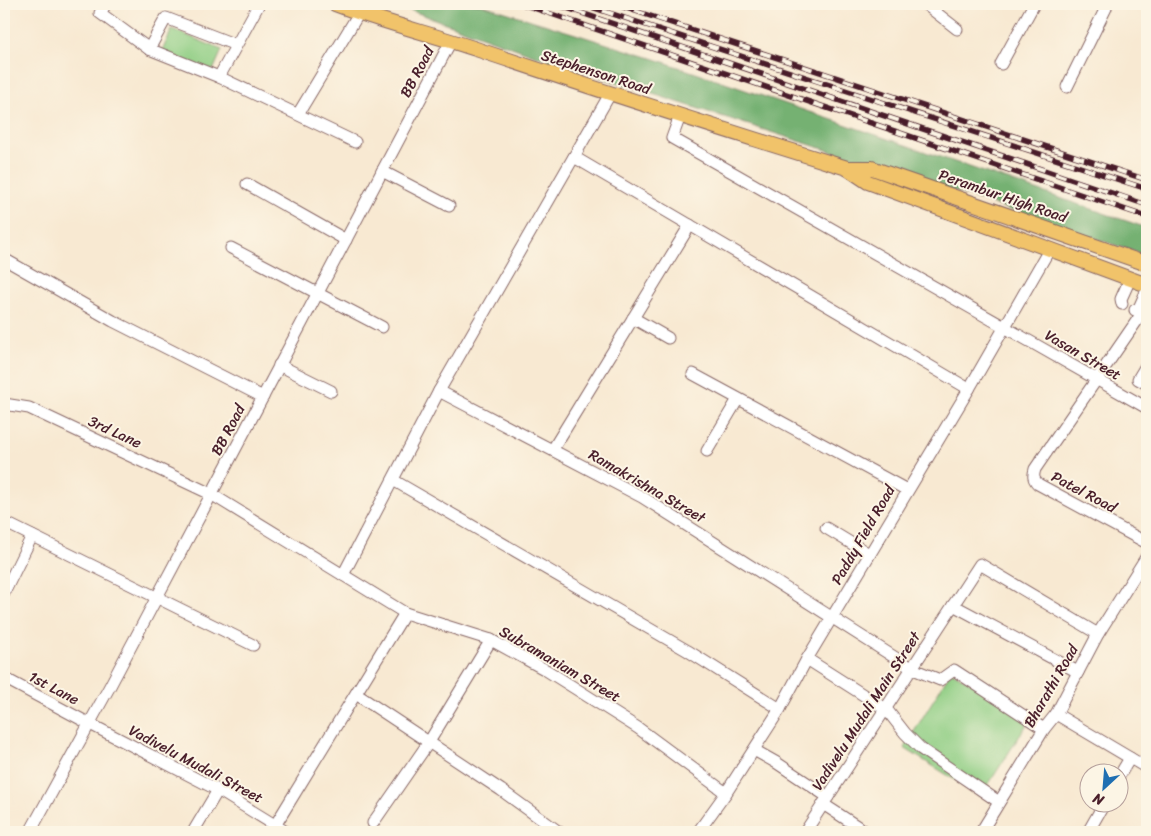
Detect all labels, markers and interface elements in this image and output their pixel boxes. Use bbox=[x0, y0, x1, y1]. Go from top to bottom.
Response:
street label: BB Road bbox=[393, 41, 442, 102]
street label: Stephenson Road bbox=[538, 42, 655, 102]
street label: Perambur High Road bbox=[935, 162, 1072, 231]
street label: Vasan Street bbox=[1040, 323, 1127, 388]
street label: BB Road bbox=[204, 399, 253, 460]
street label: 3rd Lane bbox=[84, 408, 146, 456]
street label: Ramakrishna Street bbox=[584, 442, 711, 531]
street label: Patel Road bbox=[1047, 464, 1122, 521]
street label: Paddy Field Road bbox=[824, 479, 903, 590]
street label: Subramaniam Street bbox=[494, 619, 626, 710]
street label: Vadivelu Mudali Main Street bbox=[805, 625, 928, 796]
street label: Bharathi Road bbox=[1017, 638, 1086, 733]
street label: 1st Lane bbox=[24, 664, 84, 712]
street label: Vadivelu Mudali Street bbox=[124, 718, 268, 811]
north arrow bbox=[1078, 764, 1128, 814]
text: N bbox=[1088, 786, 1109, 813]

